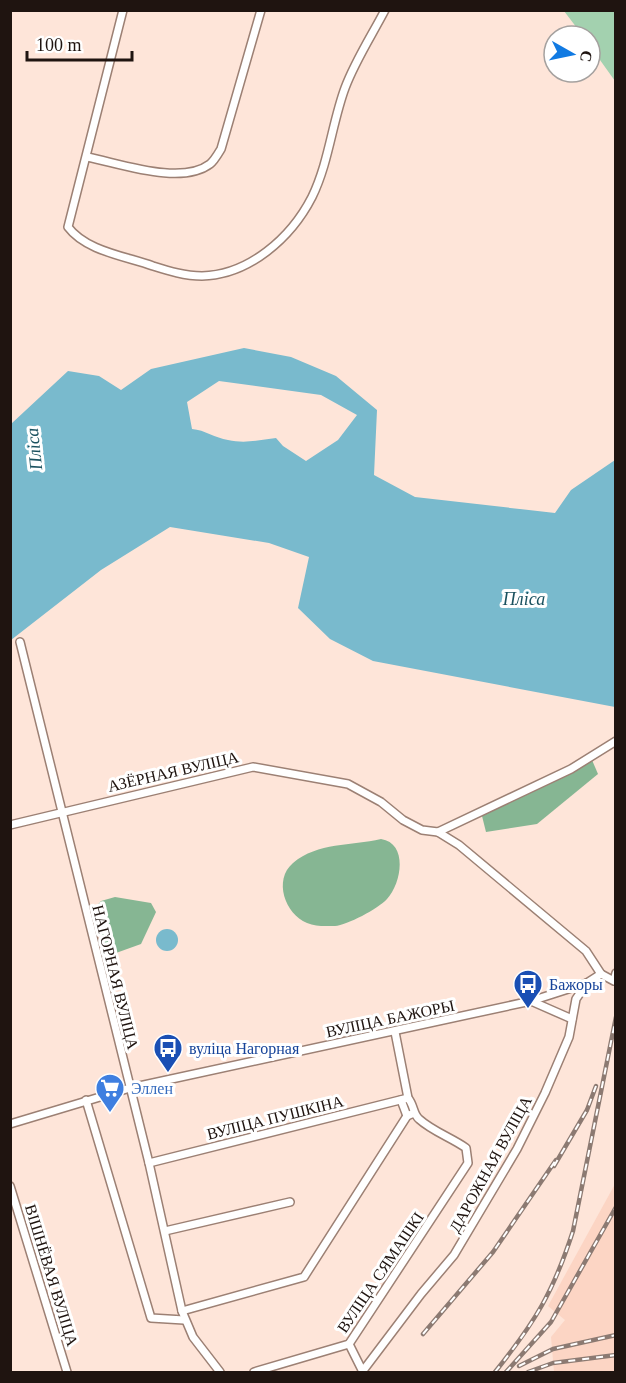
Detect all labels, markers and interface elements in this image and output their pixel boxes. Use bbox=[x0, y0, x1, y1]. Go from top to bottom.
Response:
scale bar bbox=[27, 24, 132, 62]
north arrow bbox=[542, 24, 602, 84]
text: 100 m bbox=[36, 35, 82, 55]
text: С bbox=[577, 49, 596, 63]
water label: Пліса bbox=[22, 427, 46, 472]
water label: Пліса bbox=[502, 589, 545, 609]
street label: АЗЁРНАЯ ВУЛІЦА bbox=[106, 748, 241, 796]
street label: НАГОРНАЯ ВУЛІЦА bbox=[88, 903, 142, 1052]
bus stop icon: Бажоры bbox=[512, 968, 544, 1010]
place label: Бажоры bbox=[549, 976, 603, 994]
street label: ВУЛІЦА БАЖОРЫ bbox=[324, 997, 456, 1041]
bus stop icon: вуліца Нагорная bbox=[152, 1032, 184, 1074]
place label: вуліца Нагорная bbox=[189, 1040, 300, 1058]
supermarket icon: Эллен bbox=[94, 1072, 126, 1114]
place label: Эллен bbox=[131, 1080, 173, 1097]
street label: ВУЛІЦА ПУШКІНА bbox=[205, 1092, 346, 1144]
street label: ДАРОЖНАЯ ВУЛІЦА bbox=[446, 1093, 536, 1236]
street label: ВІШНЁВАЯ ВУЛІЦА bbox=[21, 1202, 81, 1349]
street label: ВУЛІЦА СЯМАШКІ bbox=[334, 1209, 428, 1336]

